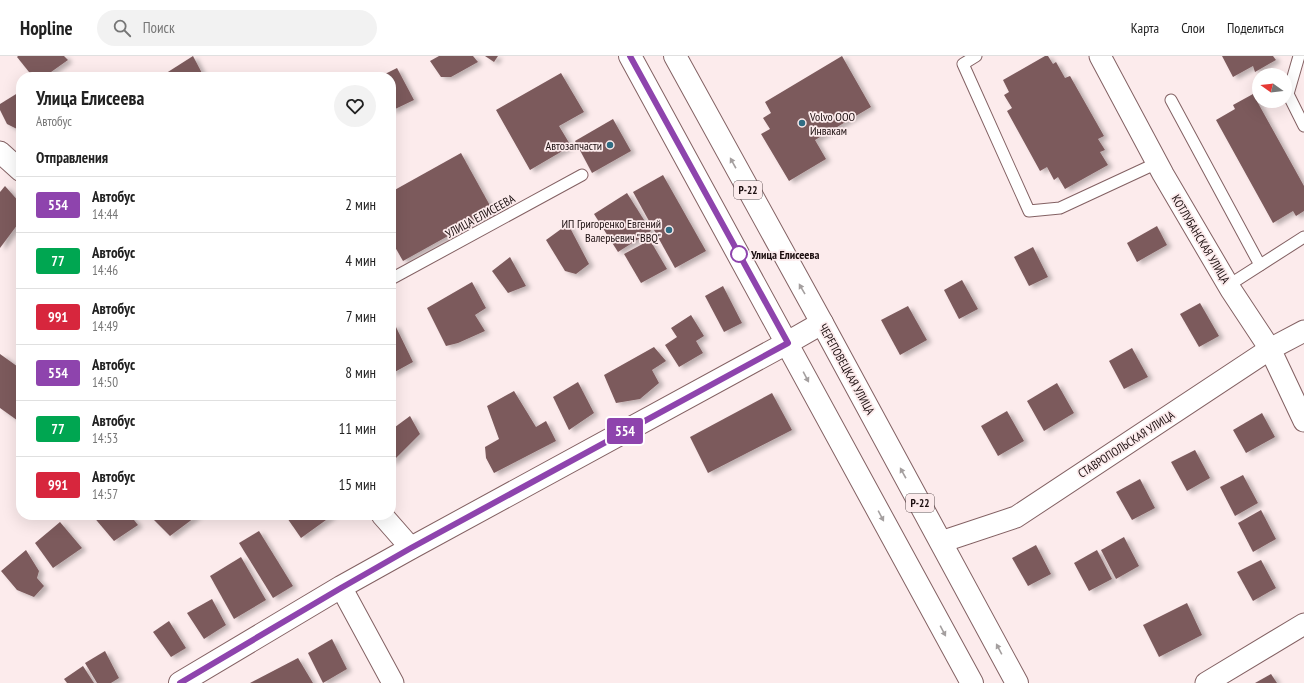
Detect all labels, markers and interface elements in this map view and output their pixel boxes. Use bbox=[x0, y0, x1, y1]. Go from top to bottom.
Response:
search box bbox=[97, 10, 377, 46]
text: Hopline bbox=[20, 16, 73, 40]
icon: search bbox=[111, 17, 133, 39]
text: Поиск bbox=[143, 18, 175, 37]
text: Карта bbox=[1131, 19, 1159, 37]
text: Слои bbox=[1181, 19, 1205, 37]
text: Поделиться bbox=[1227, 19, 1284, 37]
north arrow bbox=[1252, 68, 1292, 108]
map controls bbox=[1252, 68, 1292, 108]
button: heart bbox=[334, 85, 376, 127]
text: Улица Елисеева bbox=[36, 86, 144, 110]
place label: Volvo ООО Инвакам bbox=[809, 109, 856, 138]
text: Автобус bbox=[36, 113, 72, 130]
marker: Volvo ООО Инвакам bbox=[797, 118, 807, 128]
place label: Автозапчасти bbox=[546, 138, 602, 153]
marker: Автозапчасти bbox=[605, 140, 615, 150]
text: Отправления bbox=[36, 148, 108, 167]
one-way arrow bbox=[730, 157, 736, 169]
road number: Р-22 bbox=[734, 181, 762, 199]
text: Автобус bbox=[92, 187, 135, 206]
street label: УЛИЦА ЕЛИСЕЕВА bbox=[443, 191, 518, 241]
street label: КОТЛУБАНСКАЯ УЛИЦА bbox=[1169, 192, 1234, 286]
text: 2 мин bbox=[345, 195, 376, 214]
text: 554 bbox=[48, 196, 68, 214]
text: 14:44 bbox=[92, 206, 118, 223]
place label: ИП Григоренко Евгений Валерьевич "BBQ" bbox=[562, 216, 661, 245]
marker: ИП Григоренко Евгений Валерьевич "BBQ" bbox=[664, 225, 674, 235]
text: Автобус bbox=[92, 243, 135, 262]
marker: Улица Елисеева bbox=[730, 245, 748, 263]
place label: Улица Елисеева bbox=[750, 247, 819, 262]
text: 4 мин bbox=[345, 251, 376, 270]
text: 77 bbox=[51, 252, 65, 270]
text: 14:46 bbox=[92, 262, 118, 279]
one-way arrow bbox=[799, 283, 806, 295]
text: Автобус bbox=[92, 299, 135, 318]
text: 7 мин bbox=[346, 307, 376, 326]
text: 991 bbox=[48, 308, 68, 326]
text: 14:49 bbox=[92, 318, 118, 335]
street label: ЧЕРЕПОВЕЦКАЯ УЛИЦА bbox=[816, 321, 878, 417]
text: Автобус bbox=[92, 355, 135, 374]
text: 8 мин bbox=[345, 363, 376, 382]
text: 554 bbox=[48, 364, 68, 382]
one-way arrow bbox=[803, 371, 809, 383]
text: 14:50 bbox=[92, 374, 118, 391]
street label: СТАВРОПОЛЬСКАЯ УЛИЦА bbox=[1075, 407, 1177, 481]
text: Автобус bbox=[92, 411, 135, 430]
line badge: 554 bbox=[602, 418, 648, 444]
text: 11 мин bbox=[338, 419, 376, 438]
text: 77 bbox=[51, 420, 65, 438]
text: 554 bbox=[615, 422, 635, 440]
text: 14:53 bbox=[92, 430, 118, 447]
text: Автобус bbox=[92, 467, 135, 486]
one-way arrow bbox=[900, 467, 907, 479]
text: 15 мин bbox=[338, 475, 376, 494]
text: 991 bbox=[48, 476, 68, 494]
text: 14:57 bbox=[92, 486, 118, 503]
road number: Р-22 bbox=[906, 494, 934, 512]
one-way arrow bbox=[878, 510, 885, 522]
one-way arrow bbox=[940, 625, 946, 636]
one-way arrow bbox=[995, 643, 1002, 654]

